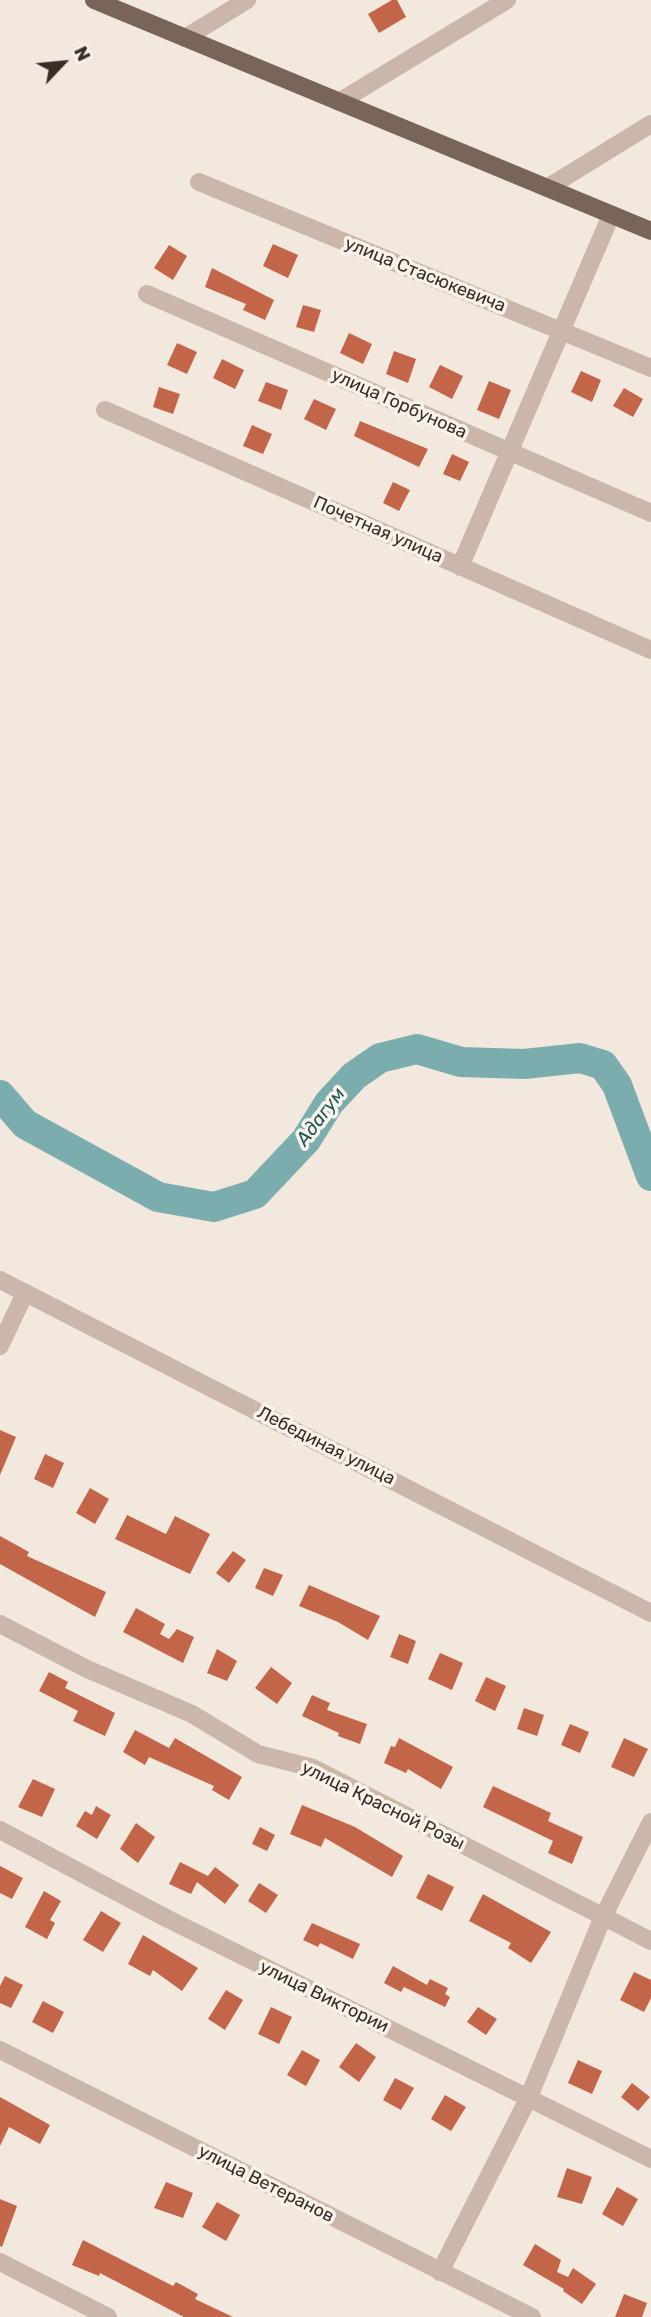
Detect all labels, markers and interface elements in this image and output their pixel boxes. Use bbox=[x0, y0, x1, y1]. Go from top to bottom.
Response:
north arrow bbox=[28, 28, 98, 98]
text: N bbox=[69, 42, 96, 65]
street label: улица Стасюкевича bbox=[341, 233, 509, 317]
street label: улица Горбунова bbox=[328, 364, 470, 444]
street label: Почетная улица bbox=[310, 492, 446, 568]
water label: Адагум bbox=[292, 1083, 350, 1151]
street label: Лебединая улица bbox=[253, 1402, 399, 1490]
street label: улица Красной Розы bbox=[298, 1757, 468, 1855]
street label: улица Виктории bbox=[256, 1956, 392, 2038]
street label: улица Ветеранов bbox=[194, 2140, 338, 2228]

